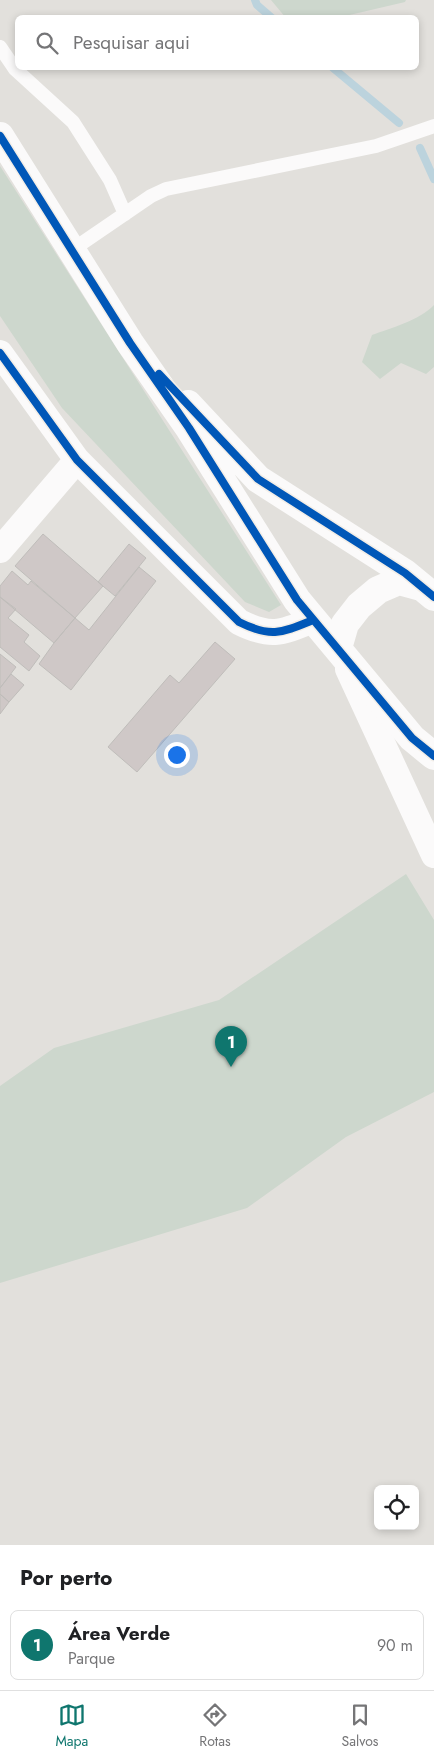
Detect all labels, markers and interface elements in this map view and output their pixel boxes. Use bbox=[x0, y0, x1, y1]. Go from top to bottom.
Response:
search box bbox=[15, 15, 419, 70]
icon: search bbox=[33, 29, 61, 57]
text: Pesquisar aqui bbox=[73, 29, 190, 56]
your location bbox=[164, 742, 190, 768]
pin: 1 bbox=[215, 1026, 247, 1067]
map controls bbox=[374, 1485, 419, 1530]
button: locate bbox=[374, 1485, 419, 1530]
text: Por perto bbox=[20, 1563, 112, 1593]
text: Área Verde bbox=[68, 1620, 170, 1647]
text: 1 bbox=[33, 1634, 41, 1657]
text: 90 m bbox=[377, 1634, 413, 1657]
text: Parque bbox=[68, 1647, 115, 1670]
tab: Mapa bbox=[56, 1701, 88, 1751]
tab: Rotas bbox=[199, 1701, 231, 1751]
tab: Salvos bbox=[342, 1701, 378, 1751]

